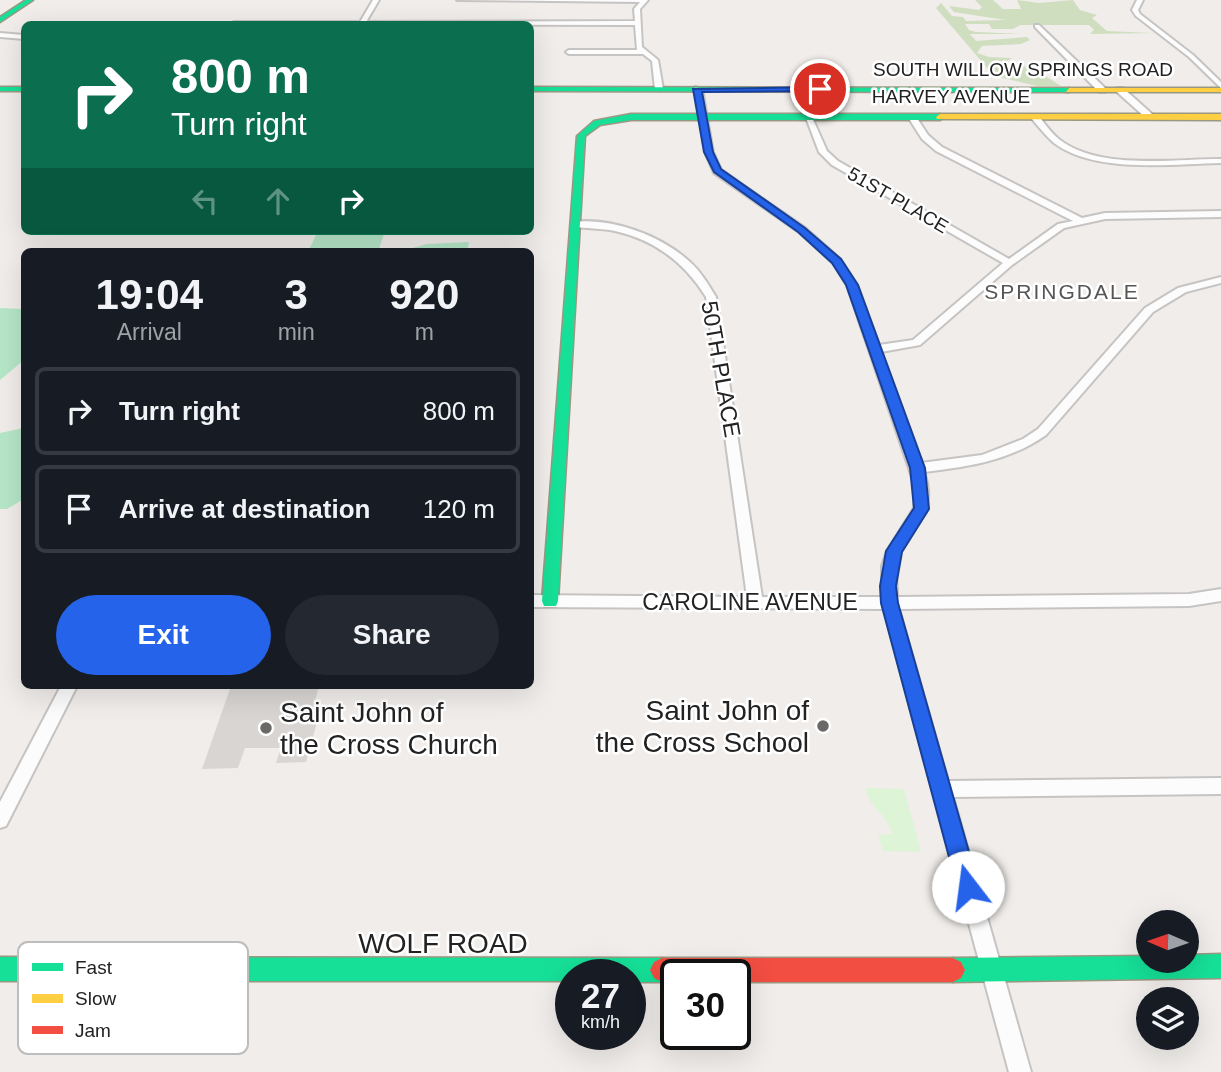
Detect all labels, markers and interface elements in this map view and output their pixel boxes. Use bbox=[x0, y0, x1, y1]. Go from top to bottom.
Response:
icon: right bbox=[56, 49, 147, 140]
text: 800 m bbox=[171, 49, 310, 103]
pin bbox=[790, 59, 850, 119]
street label: SOUTH WILLOW SPRINGS ROAD bbox=[873, 59, 1173, 80]
icon: arrive bbox=[801, 70, 839, 108]
street label: HARVEY AVENUE bbox=[872, 86, 1030, 107]
text: Turn right bbox=[171, 106, 307, 142]
street label: 51ST PLACE bbox=[844, 163, 952, 237]
icon: left bbox=[186, 182, 224, 220]
icon: ahead bbox=[259, 182, 297, 220]
icon: right bbox=[332, 182, 370, 220]
text: 19:04 bbox=[96, 271, 203, 318]
text: 3 bbox=[284, 271, 308, 318]
text: 920 bbox=[389, 271, 459, 318]
district label: SPRINGDALE bbox=[984, 280, 1140, 303]
street label: 50TH PLACE bbox=[696, 299, 746, 439]
text: Arrival bbox=[117, 319, 182, 345]
text: min bbox=[278, 319, 315, 345]
text: m bbox=[415, 319, 434, 345]
icon: right bbox=[60, 392, 98, 430]
text: Turn right bbox=[119, 396, 240, 426]
text: 800 m bbox=[423, 396, 495, 426]
icon: arrive bbox=[60, 490, 98, 528]
text: Arrive at destination bbox=[119, 494, 370, 524]
text: 120 m bbox=[423, 494, 495, 524]
street label: CAROLINE AVENUE bbox=[642, 589, 858, 615]
button: Exit bbox=[56, 595, 271, 675]
button: Share bbox=[285, 595, 499, 675]
place label: Saint John of the Cross School bbox=[596, 695, 809, 758]
place label: Saint John of the Cross Church bbox=[280, 697, 498, 760]
marker: Saint John of the Cross School bbox=[815, 718, 831, 734]
marker: Saint John of the Cross Church bbox=[258, 720, 274, 736]
position arrow bbox=[931, 850, 1005, 924]
north arrow bbox=[1136, 910, 1199, 973]
map controls bbox=[1136, 910, 1199, 1050]
street label: WOLF ROAD bbox=[358, 928, 528, 959]
legend bbox=[18, 942, 248, 1054]
text: Fast bbox=[75, 957, 113, 978]
speed limit sign: 30 bbox=[660, 959, 751, 1050]
text: 27 bbox=[581, 976, 620, 1015]
button: layers bbox=[1136, 987, 1199, 1050]
text: Slow bbox=[75, 988, 116, 1009]
text: km/h bbox=[581, 1012, 620, 1032]
text: Jam bbox=[75, 1020, 111, 1041]

